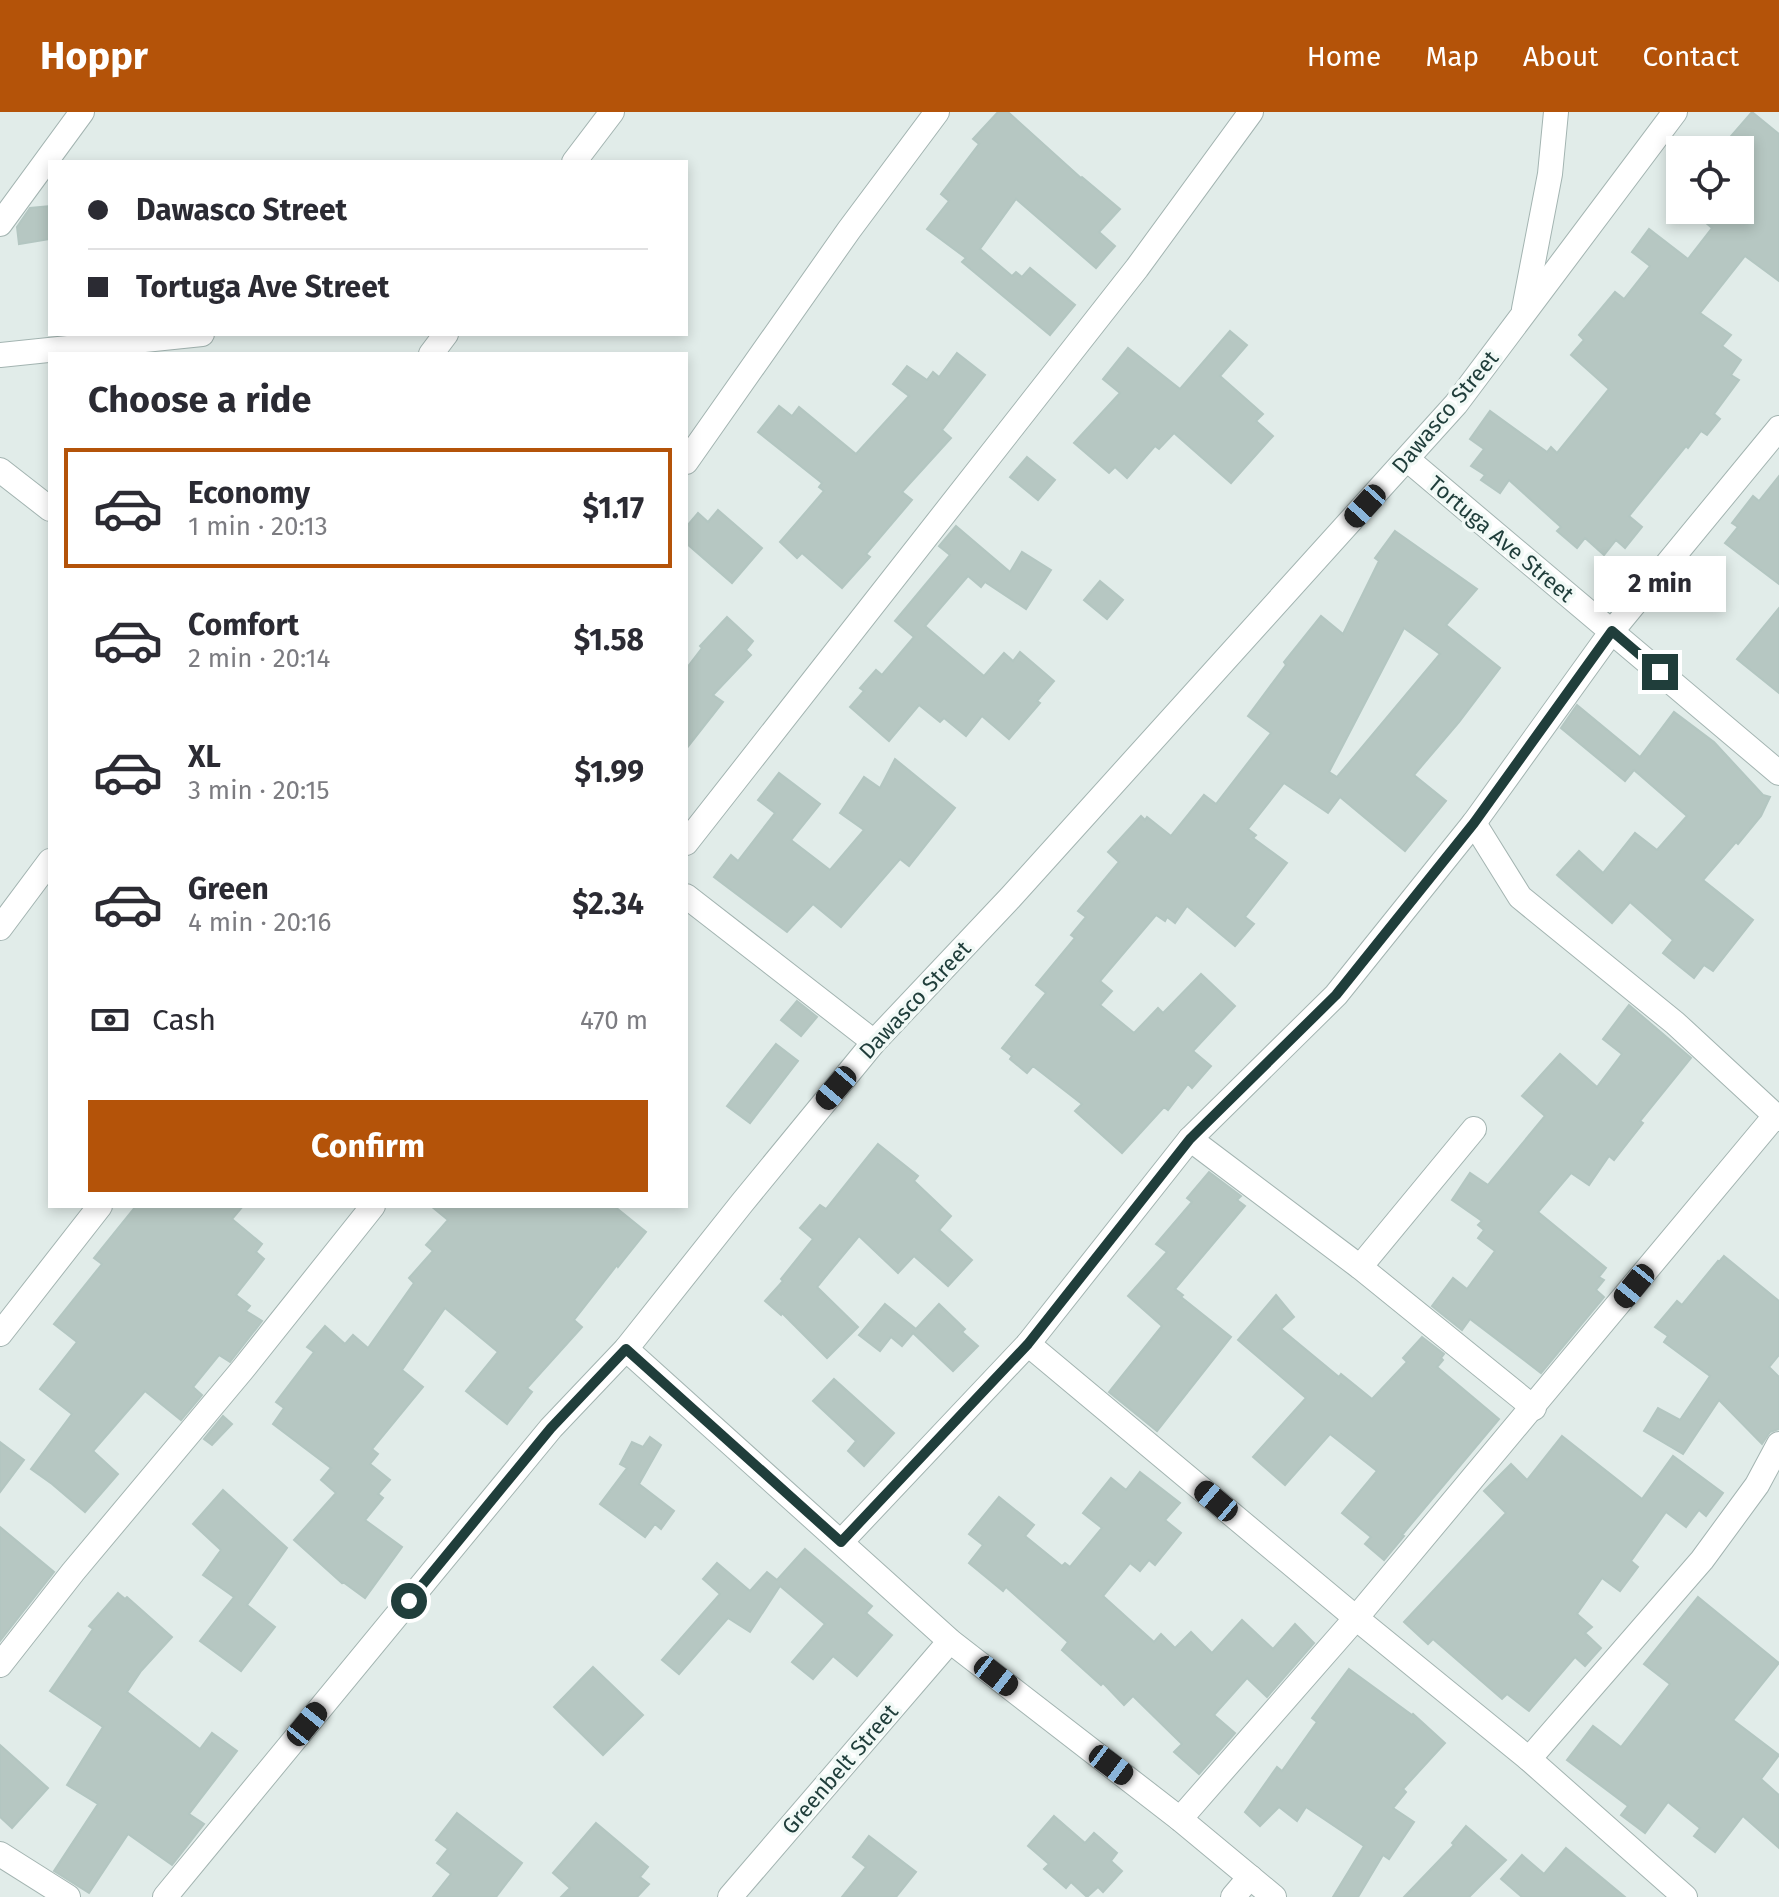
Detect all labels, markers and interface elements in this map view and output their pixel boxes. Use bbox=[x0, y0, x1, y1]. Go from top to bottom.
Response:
text: Hoppr bbox=[40, 33, 148, 79]
text: Home bbox=[1307, 40, 1381, 73]
text: Map bbox=[1425, 40, 1479, 73]
text: About bbox=[1523, 40, 1598, 73]
text: Contact bbox=[1642, 40, 1739, 73]
map controls bbox=[1666, 136, 1754, 224]
button: locate bbox=[1666, 136, 1754, 224]
text: Dawasco Street bbox=[136, 192, 347, 228]
text: Tortuga Ave Street bbox=[136, 269, 389, 305]
street label: Dawasco Street bbox=[1386, 345, 1504, 479]
text: Choose a ride bbox=[88, 378, 311, 422]
street label: Tortuga Ave Street bbox=[1423, 470, 1579, 608]
icon: car bbox=[92, 472, 164, 544]
text: Economy bbox=[188, 475, 310, 511]
car bbox=[1340, 480, 1390, 532]
text: $1.17 bbox=[583, 490, 644, 526]
text: 1 min · 20:13 bbox=[188, 511, 328, 542]
callout: 2 min bbox=[1594, 556, 1726, 612]
text: 2 min bbox=[1628, 568, 1692, 599]
icon: car bbox=[92, 604, 164, 676]
text: Comfort bbox=[188, 607, 299, 643]
text: $1.58 bbox=[574, 622, 644, 658]
text: 2 min · 20:14 bbox=[188, 643, 330, 674]
route end bbox=[1642, 654, 1678, 690]
icon: car bbox=[92, 736, 164, 808]
text: XL bbox=[188, 739, 221, 775]
text: $1.99 bbox=[575, 754, 644, 790]
text: 3 min · 20:15 bbox=[188, 775, 330, 806]
icon: car bbox=[92, 868, 164, 940]
text: Green bbox=[188, 871, 269, 907]
text: $2.34 bbox=[572, 886, 644, 922]
text: 4 min · 20:16 bbox=[188, 907, 331, 938]
street label: Dawasco Street bbox=[853, 935, 977, 1065]
icon: cash bbox=[88, 998, 132, 1042]
text: Cash bbox=[152, 1002, 216, 1038]
text: 470 m bbox=[580, 1005, 648, 1036]
car bbox=[811, 1062, 861, 1114]
button: Confirm bbox=[88, 1100, 648, 1192]
car bbox=[1610, 1260, 1658, 1312]
car bbox=[1190, 1476, 1242, 1526]
route start bbox=[391, 1583, 427, 1619]
car bbox=[970, 1652, 1022, 1700]
car bbox=[283, 1698, 331, 1750]
street label: Greenbelt Street bbox=[776, 1698, 904, 1840]
car bbox=[1085, 1741, 1137, 1789]

